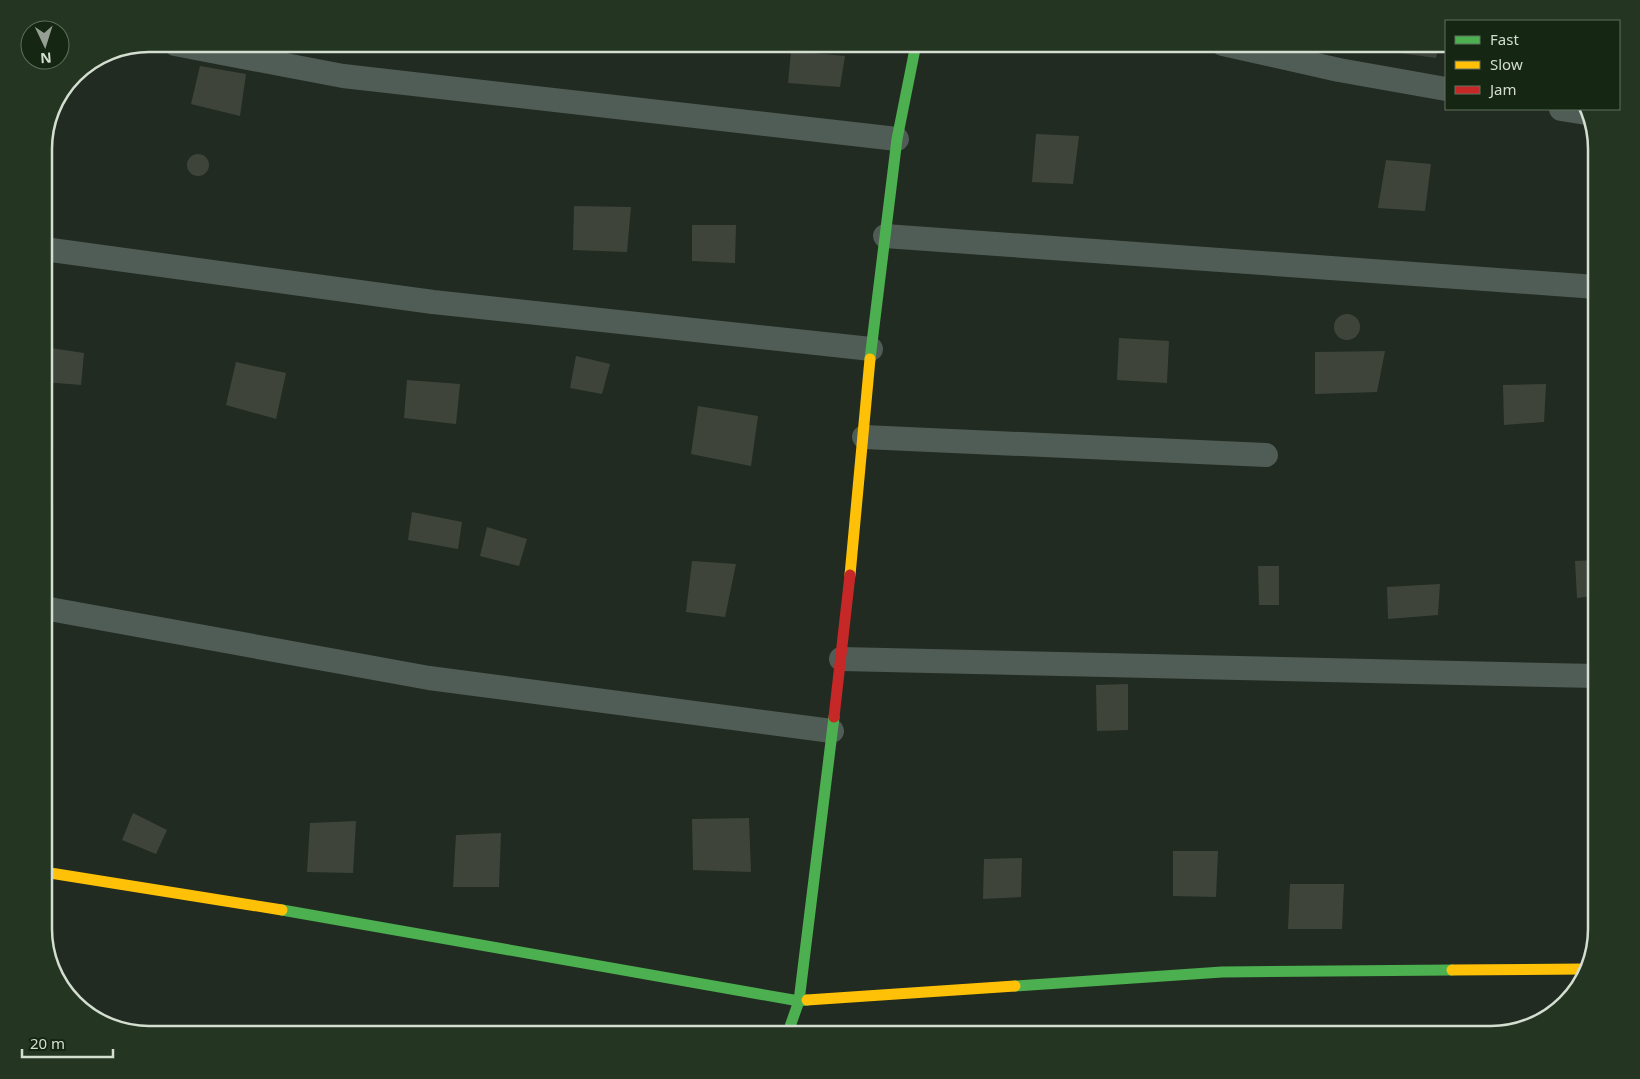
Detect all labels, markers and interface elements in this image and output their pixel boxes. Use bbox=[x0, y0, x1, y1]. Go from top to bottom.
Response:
north arrow bbox=[20, 20, 70, 70]
legend bbox=[1445, 20, 1620, 110]
text: Fast bbox=[1490, 29, 1519, 49]
text: N bbox=[40, 49, 52, 68]
text: Slow bbox=[1490, 54, 1523, 74]
text: Jam bbox=[1488, 79, 1517, 99]
scale bar bbox=[22, 1026, 114, 1058]
text: 20 m bbox=[30, 1033, 65, 1053]

